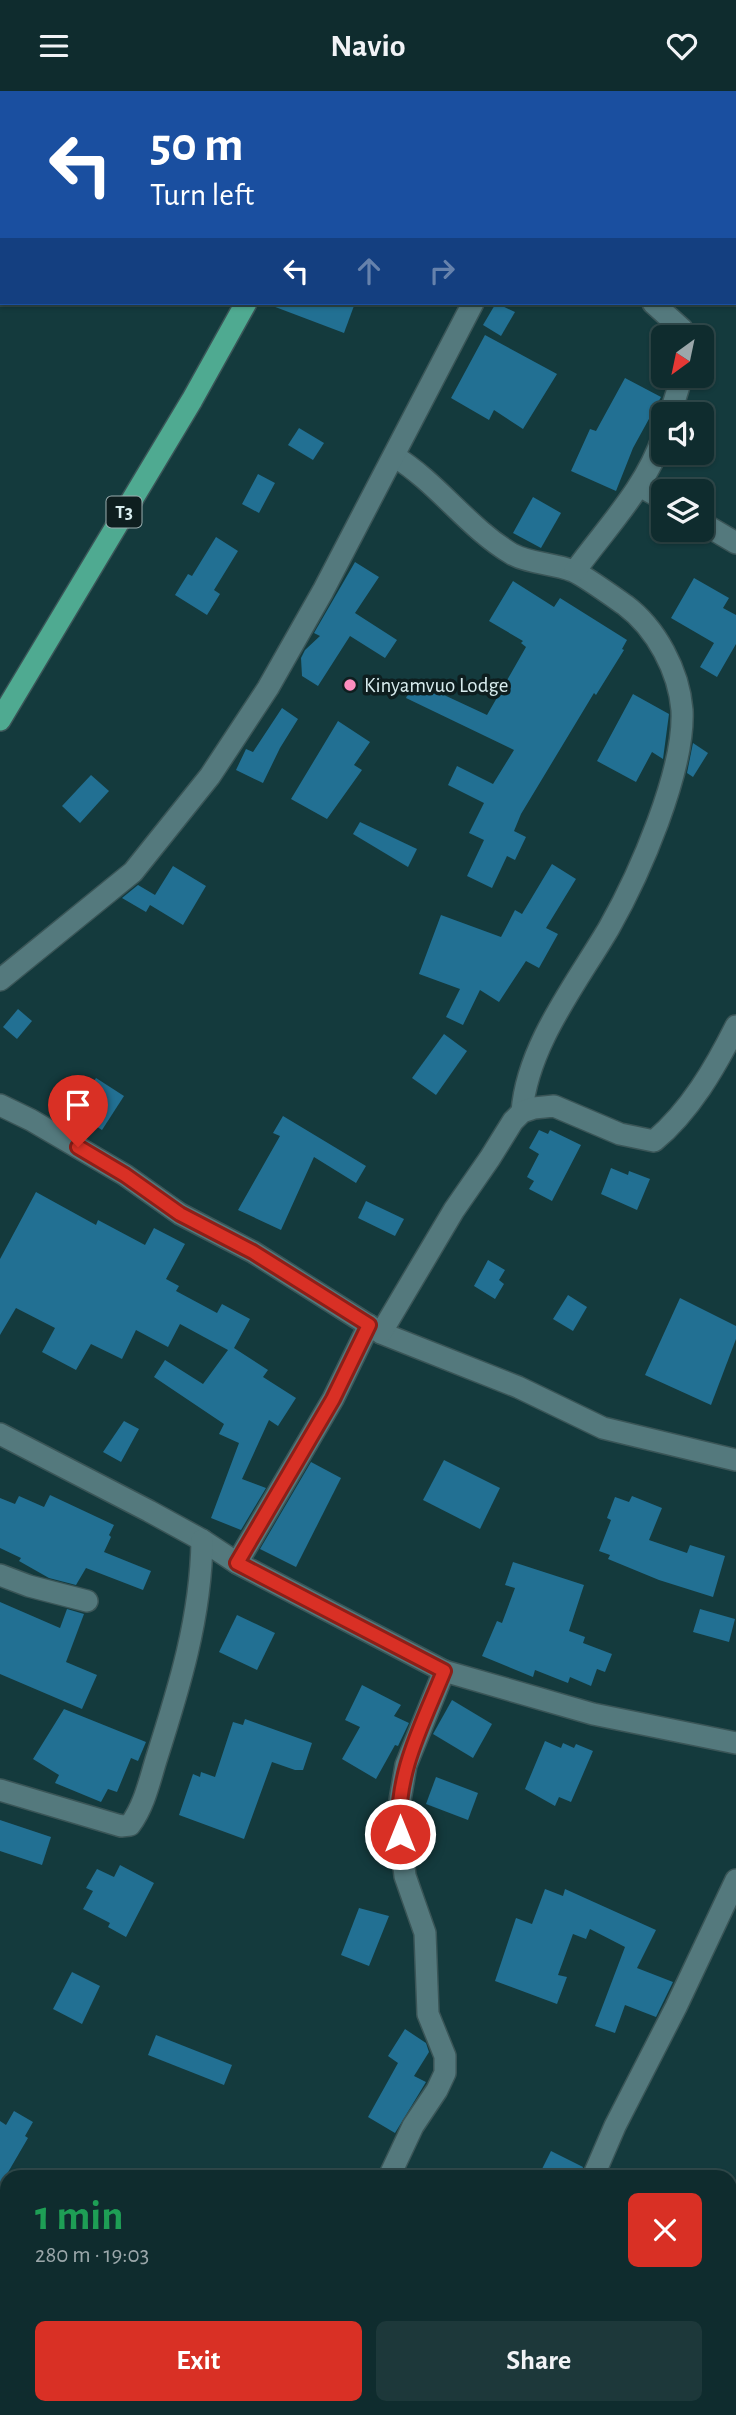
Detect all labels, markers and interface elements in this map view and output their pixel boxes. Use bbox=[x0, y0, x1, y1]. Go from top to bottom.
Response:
icon: menu bbox=[35, 27, 73, 65]
icon: heart bbox=[663, 27, 701, 65]
text: Navio bbox=[330, 30, 406, 62]
icon: left bbox=[35, 119, 126, 210]
text: 50 m bbox=[150, 121, 244, 170]
text: Turn left bbox=[150, 179, 254, 211]
icon: left bbox=[277, 252, 315, 290]
icon: ahead bbox=[350, 252, 388, 290]
icon: right bbox=[423, 252, 461, 290]
north arrow bbox=[651, 325, 714, 389]
map controls bbox=[651, 325, 714, 542]
button: sound bbox=[651, 402, 714, 465]
button: layers bbox=[651, 479, 714, 542]
road number: T3 bbox=[106, 497, 142, 527]
place label: Kinyamvuo Lodge bbox=[364, 675, 508, 696]
marker: Kinyamvuo Lodge bbox=[342, 677, 358, 693]
pin bbox=[48, 1075, 108, 1147]
icon: arrive bbox=[59, 1086, 97, 1124]
position arrow bbox=[363, 1797, 437, 1871]
button: close bbox=[628, 2193, 702, 2267]
text: 1 min bbox=[35, 2195, 124, 2237]
text: 280 m · 19:03 bbox=[35, 2244, 149, 2267]
button: Exit bbox=[35, 2321, 362, 2401]
button: Share bbox=[376, 2321, 702, 2401]

